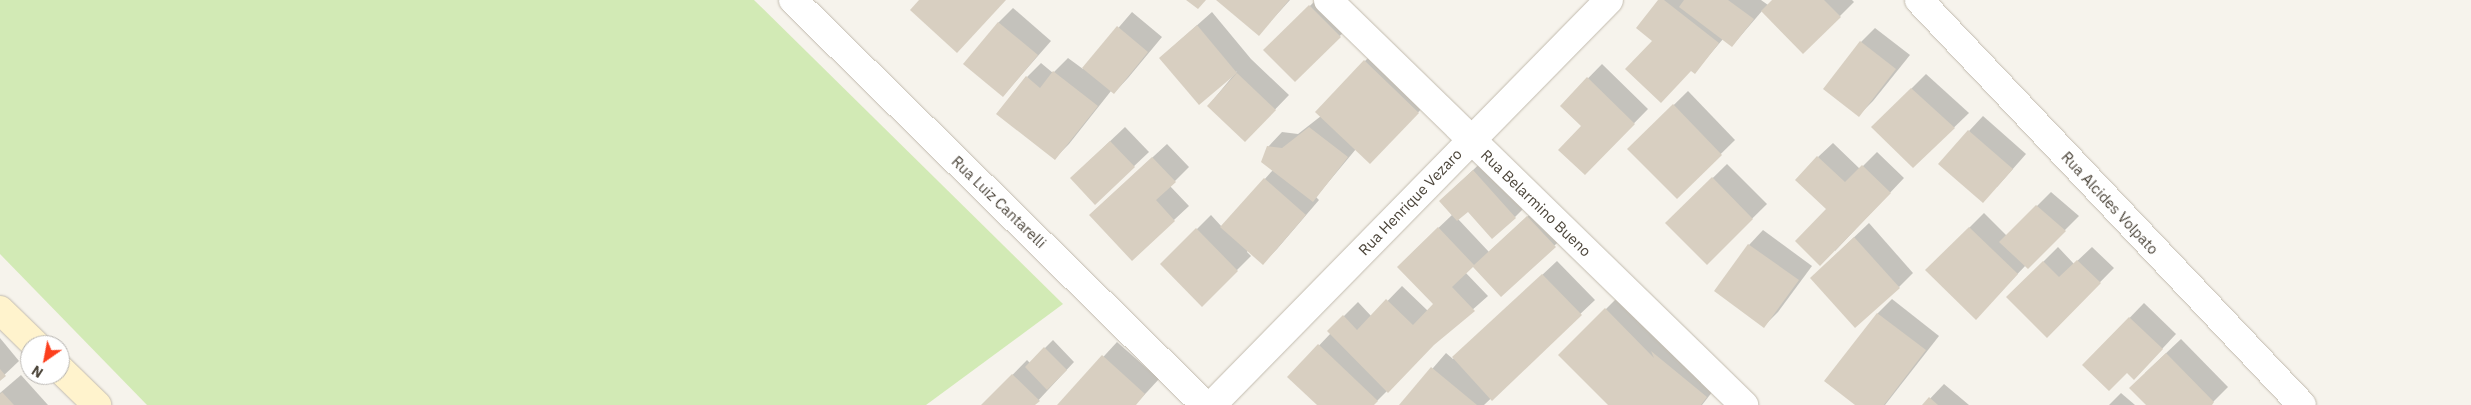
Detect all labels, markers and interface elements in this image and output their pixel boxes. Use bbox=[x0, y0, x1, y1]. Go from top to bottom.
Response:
street label: Rua Henrique Vezaro bbox=[1355, 145, 1465, 259]
street label: Rua Belarmino Bueno bbox=[1477, 146, 1595, 260]
street label: Rua Alcides Volpato bbox=[2058, 148, 2162, 258]
street label: Rua Luiz Cantarelli bbox=[948, 152, 1050, 252]
north arrow bbox=[20, 335, 70, 385]
text: N bbox=[28, 361, 47, 382]

